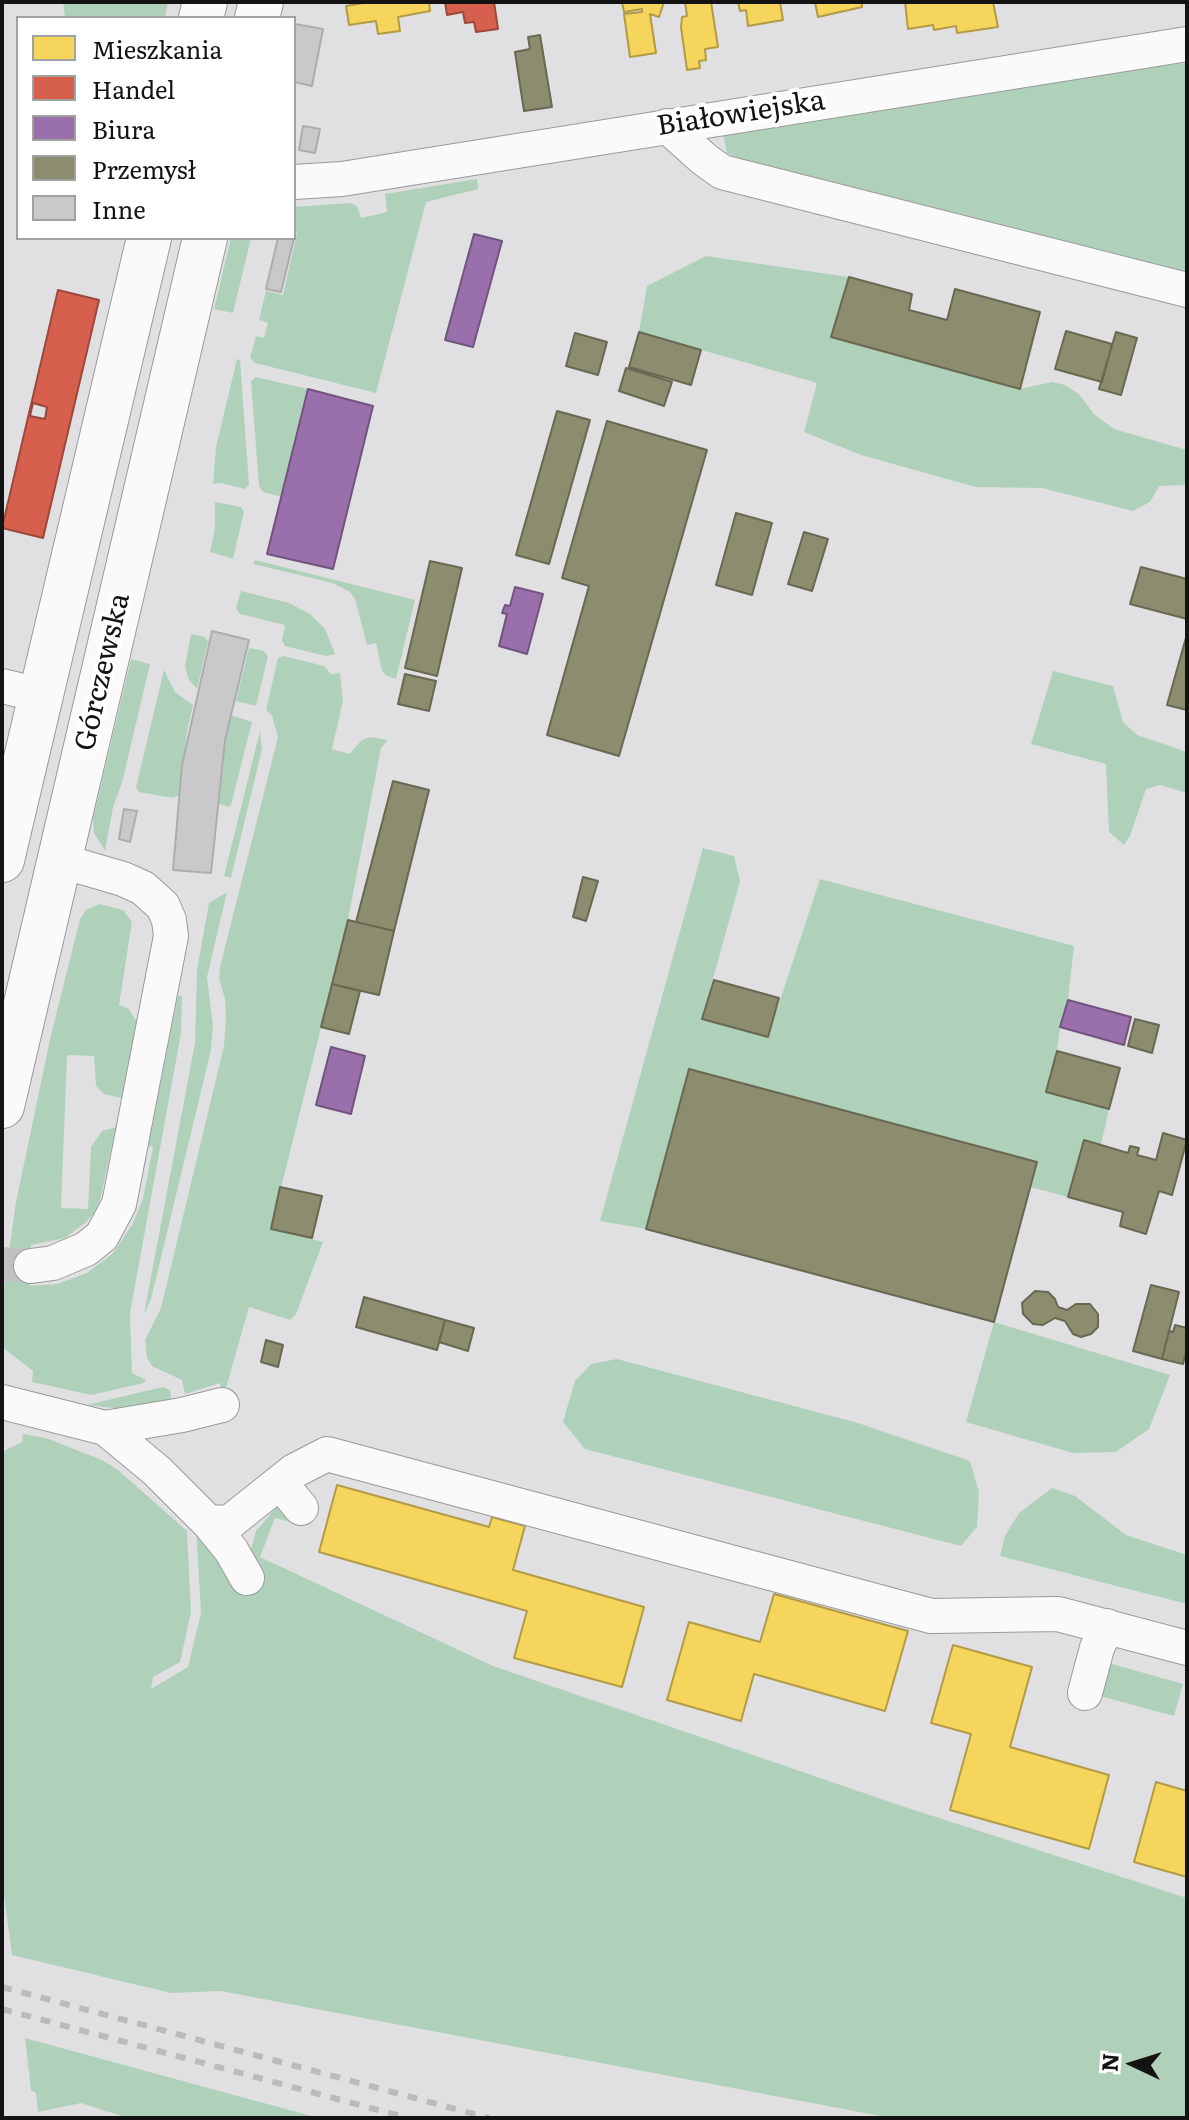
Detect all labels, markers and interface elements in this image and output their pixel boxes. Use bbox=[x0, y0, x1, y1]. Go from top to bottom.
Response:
legend bbox=[16, 16, 296, 240]
text: Mieszkania bbox=[92, 31, 222, 66]
text: Handel bbox=[92, 71, 175, 106]
street label: Białowiejska bbox=[655, 84, 827, 144]
text: Biura bbox=[92, 111, 155, 146]
text: Przemysł bbox=[92, 151, 196, 186]
text: Inne bbox=[92, 191, 146, 226]
street label: Górczewska bbox=[69, 590, 137, 754]
north arrow bbox=[1093, 2024, 1173, 2104]
text: N bbox=[1091, 2052, 1126, 2073]

